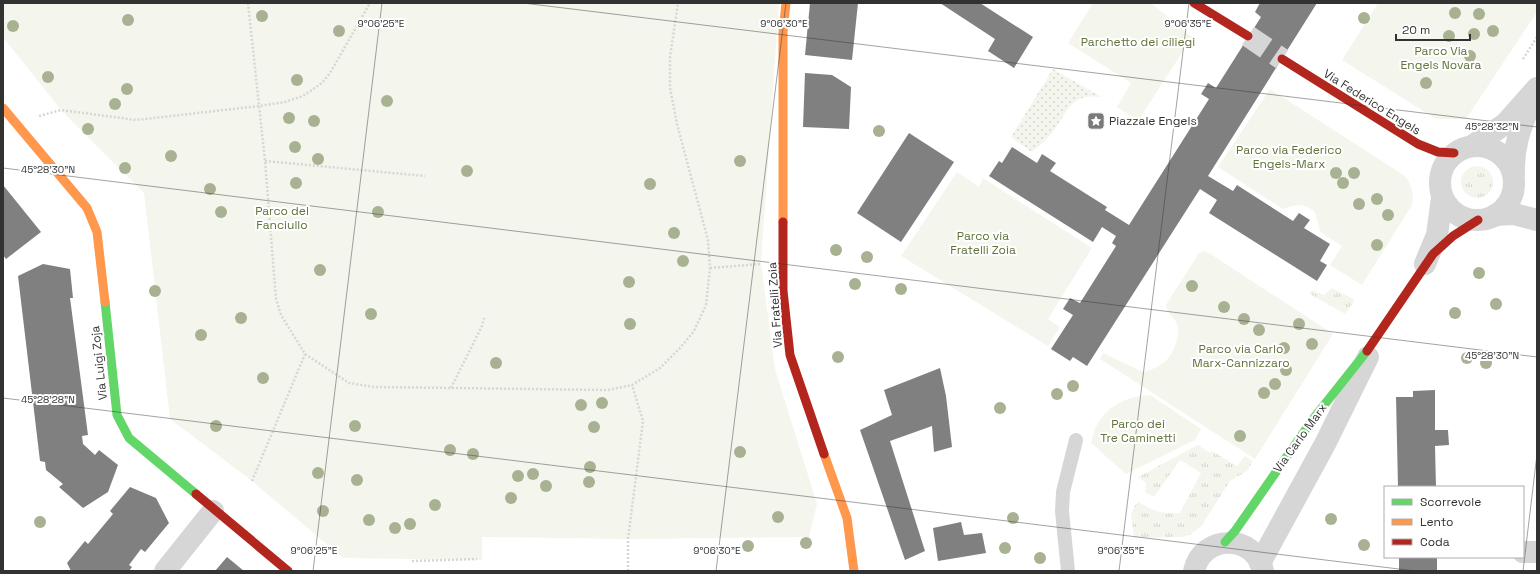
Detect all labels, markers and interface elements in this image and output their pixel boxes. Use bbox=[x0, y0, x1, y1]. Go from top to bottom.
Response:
scale bar bbox=[1396, 16, 1470, 42]
text: 9°06'25"E bbox=[358, 17, 405, 30]
text: 9°06'30"E bbox=[760, 17, 808, 30]
text: 9°06'35"E bbox=[1165, 17, 1212, 30]
text: 20 m bbox=[1402, 22, 1430, 38]
park label: Parchetto dei ciliegi bbox=[1081, 34, 1195, 50]
park label: Parco Via Engels Novara bbox=[1401, 43, 1482, 73]
street label: Via Federico Engels bbox=[1320, 66, 1424, 138]
place icon: Piazzale Engels bbox=[1086, 111, 1106, 131]
place label: Piazzale Engels bbox=[1109, 113, 1197, 129]
text: 45°28'32"N bbox=[1465, 120, 1519, 133]
park label: Parco via Federico Engels-Marx bbox=[1236, 142, 1342, 172]
text: 45°28'30"N bbox=[21, 163, 75, 176]
park label: Parco del Fanciullo bbox=[255, 203, 309, 233]
park label: Parco via Fratelli Zoia bbox=[950, 228, 1016, 258]
street label: Via Fratelli Zoia bbox=[764, 261, 786, 348]
street label: Via Luigi Zoja bbox=[87, 325, 111, 401]
park label: Parco via Carlo Marx-Cannizzaro bbox=[1192, 341, 1290, 371]
text: 45°28'30"N bbox=[1465, 349, 1519, 362]
text: 45°28'28"N bbox=[21, 393, 75, 406]
street label: Via Carlo Marx bbox=[1269, 400, 1331, 476]
park label: Parco dei Tre Caminetti bbox=[1100, 416, 1176, 446]
legend bbox=[1384, 486, 1524, 558]
text: Scorrevole bbox=[1420, 494, 1481, 510]
text: Lento bbox=[1420, 514, 1454, 530]
text: Coda bbox=[1420, 534, 1450, 550]
text: 9°06'25"E bbox=[291, 544, 338, 557]
text: 9°06'30"E bbox=[693, 544, 741, 557]
text: 9°06'35"E bbox=[1098, 544, 1145, 557]

